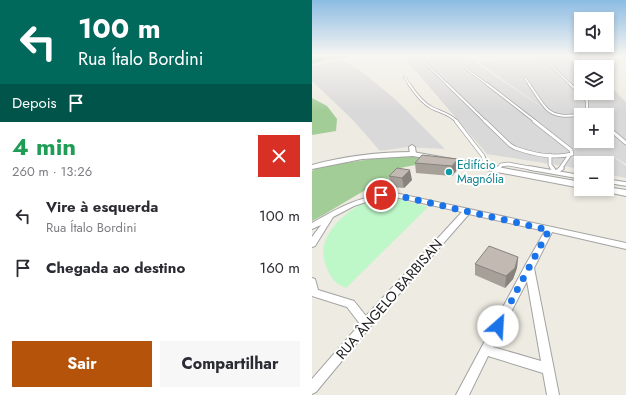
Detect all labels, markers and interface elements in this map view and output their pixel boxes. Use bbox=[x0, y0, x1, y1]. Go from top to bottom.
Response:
text: 100 m bbox=[78, 8, 161, 49]
map controls bbox=[574, 12, 614, 196]
button: sound bbox=[574, 12, 614, 52]
icon: left bbox=[12, 16, 64, 68]
text: Rua Ítalo Bordini bbox=[78, 46, 203, 72]
button: layers bbox=[574, 60, 614, 100]
text: Depois bbox=[12, 92, 57, 114]
icon: arrive bbox=[65, 92, 87, 114]
button: + bbox=[574, 108, 614, 148]
text: 4 min bbox=[12, 129, 76, 164]
button: close bbox=[258, 135, 300, 177]
place label: Edifício Magnólia bbox=[457, 156, 504, 188]
button: − bbox=[574, 156, 614, 196]
text: 260 m · 13:26 bbox=[12, 162, 92, 181]
marker: Edifício Magnólia bbox=[444, 167, 454, 177]
pin bbox=[364, 178, 398, 212]
icon: arrive bbox=[370, 184, 392, 206]
text: Vire à esquerda bbox=[46, 196, 158, 218]
icon: left bbox=[12, 205, 34, 227]
text: 100 m bbox=[259, 205, 300, 227]
text: Rua Ítalo Bordini bbox=[46, 218, 137, 237]
street label: RUA ÂNGELO BARBISAN bbox=[331, 235, 447, 363]
icon: arrive bbox=[12, 257, 34, 279]
text: Chegada ao destino bbox=[46, 257, 185, 279]
text: 160 m bbox=[259, 257, 300, 279]
position arrow bbox=[477, 305, 519, 347]
button: Sair bbox=[12, 341, 152, 387]
button: Compartilhar bbox=[160, 341, 300, 387]

